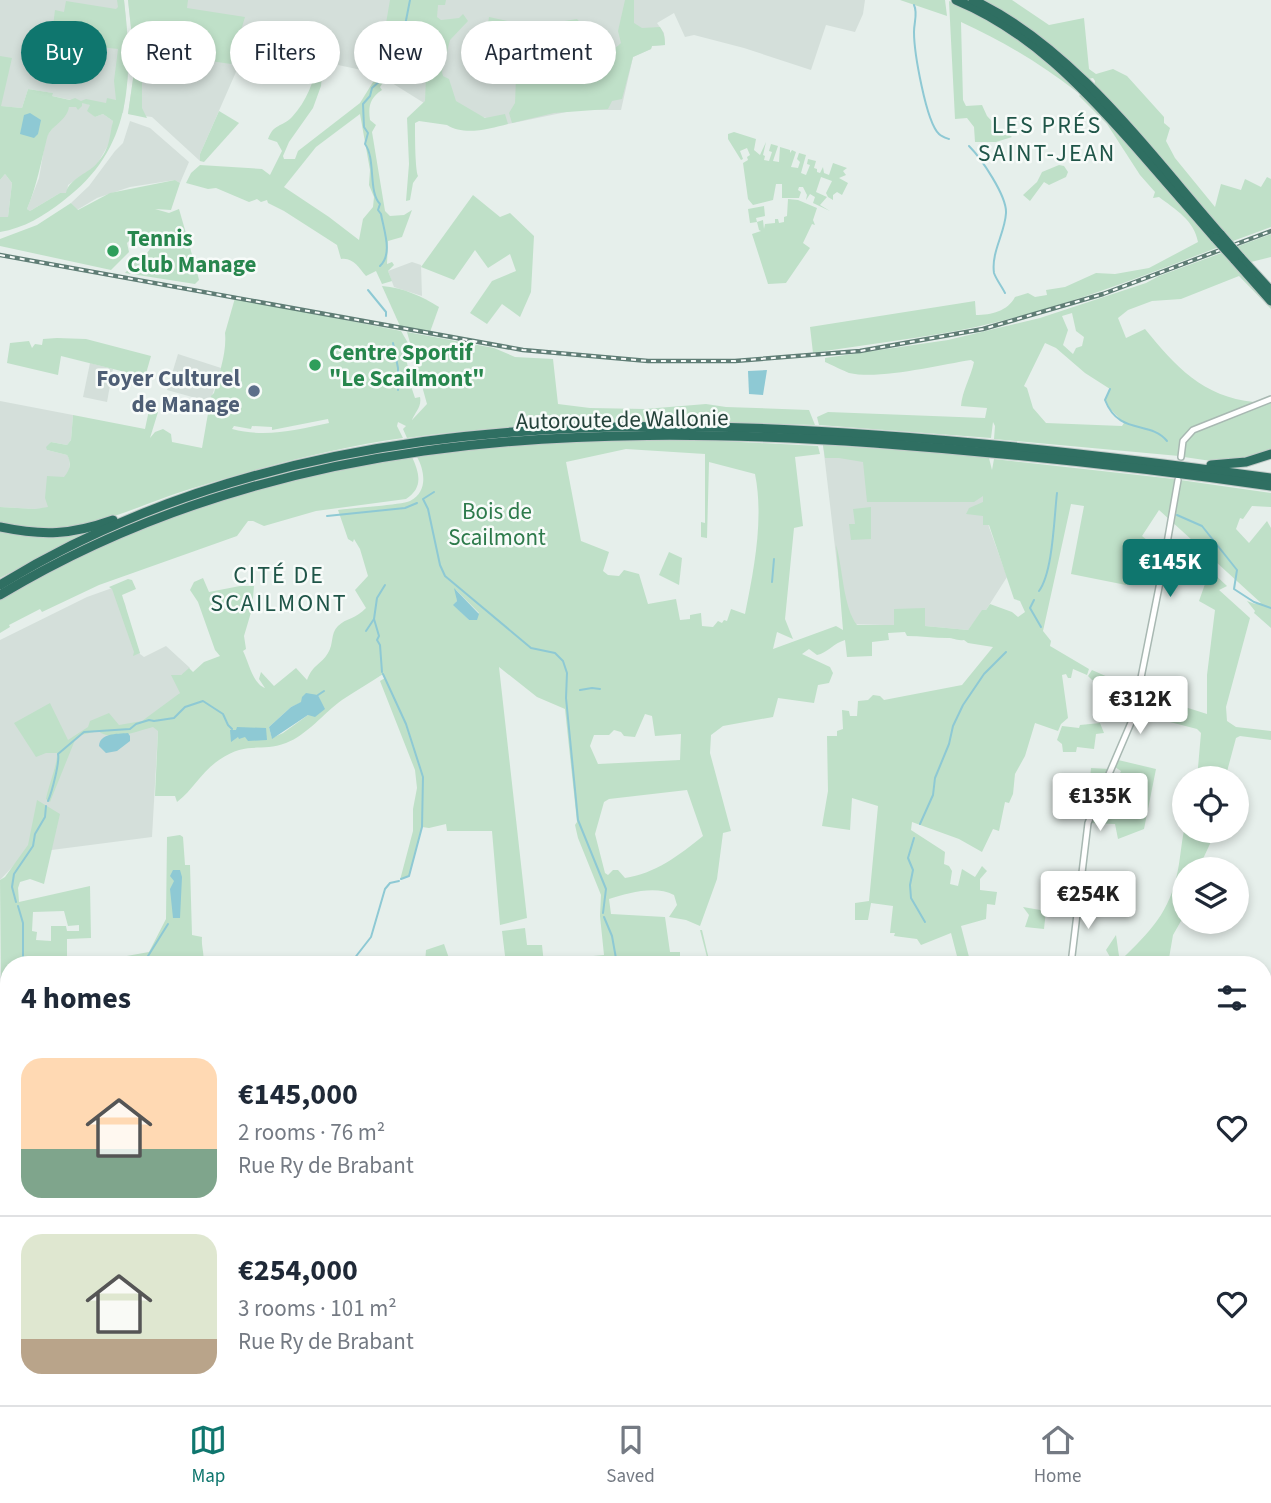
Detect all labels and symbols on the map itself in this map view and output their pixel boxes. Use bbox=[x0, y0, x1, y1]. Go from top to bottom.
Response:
district label: LES PRÉS SAINT-JEAN bbox=[978, 108, 1116, 171]
place label: Tennis Club Manage bbox=[127, 222, 257, 281]
marker: Tennis Club Manage bbox=[105, 243, 121, 259]
place label: Centre Sportif "Le Scailmont" bbox=[329, 336, 485, 395]
marker: Centre Sportif "Le Scailmont" bbox=[307, 357, 323, 373]
place label: Foyer Culturel de Manage bbox=[96, 362, 240, 421]
marker: Foyer Culturel de Manage bbox=[246, 383, 262, 399]
street label: Autoroute de Wallonie bbox=[515, 401, 729, 438]
park label: Bois de Scailmont bbox=[448, 495, 546, 554]
pin: €145K bbox=[1121, 540, 1219, 599]
district label: CITÉ DE SCAILMONT bbox=[210, 558, 348, 621]
pin: €312K bbox=[1091, 676, 1189, 736]
pin: €135K bbox=[1051, 774, 1149, 833]
pin: €254K bbox=[1039, 872, 1137, 931]

